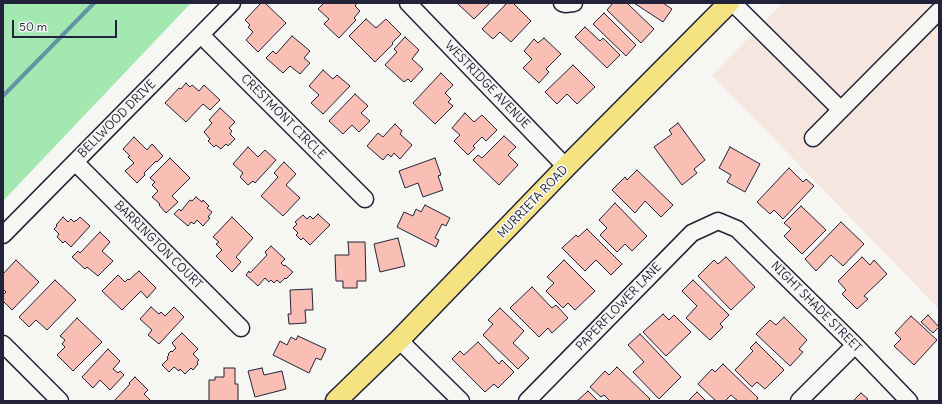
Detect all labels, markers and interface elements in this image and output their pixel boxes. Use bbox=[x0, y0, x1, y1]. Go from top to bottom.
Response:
scale bar bbox=[14, 12, 119, 38]
text: 50 m bbox=[19, 19, 47, 34]
street label: WESTRIDGE AVENUE bbox=[441, 38, 533, 132]
street label: CRESTMONT CIRCLE bbox=[238, 72, 328, 162]
street label: BELLWOOD DRIVE bbox=[75, 77, 159, 161]
street label: MURRIETA ROAD bbox=[495, 163, 571, 241]
street label: BARRINGTON COURT bbox=[111, 198, 205, 292]
street label: NIGHT SHADE STREET bbox=[768, 259, 864, 355]
street label: PAPERFLOWER LANE bbox=[573, 260, 665, 354]

